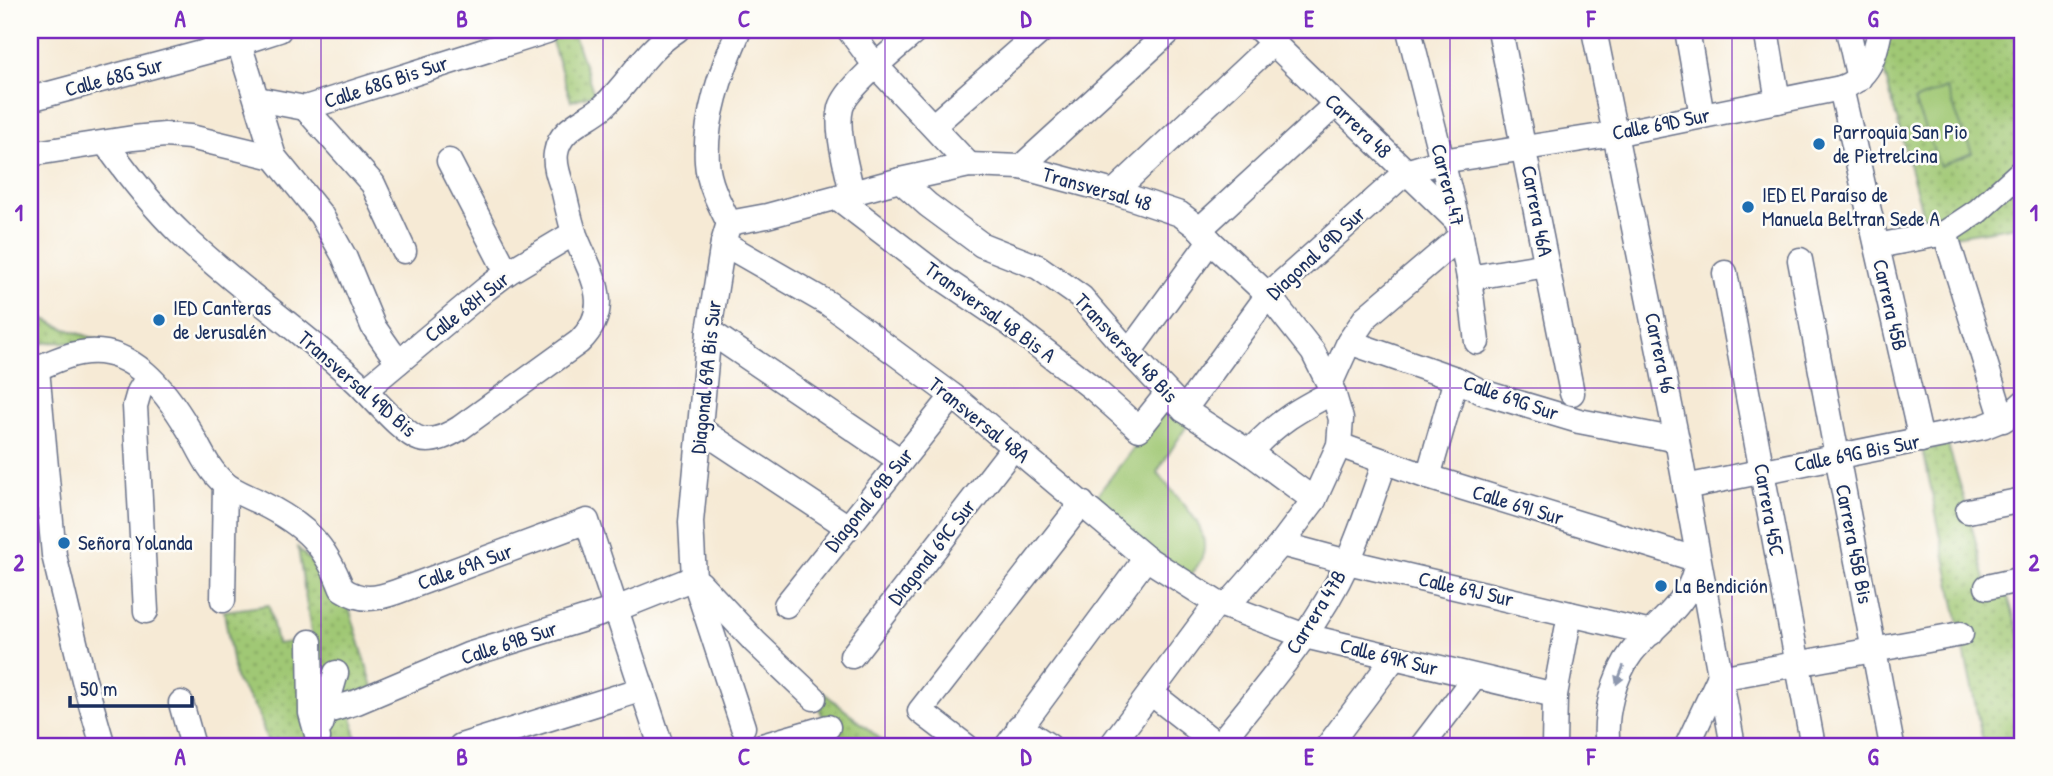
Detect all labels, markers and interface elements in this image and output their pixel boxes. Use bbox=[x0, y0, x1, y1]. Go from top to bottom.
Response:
text: A bbox=[174, 3, 186, 34]
text: B bbox=[456, 3, 468, 34]
text: C bbox=[738, 3, 750, 34]
text: D bbox=[1021, 3, 1033, 34]
text: E bbox=[1304, 3, 1315, 34]
text: F bbox=[1586, 3, 1597, 34]
text: G bbox=[1867, 3, 1879, 34]
street label: Calle 68G Bis Sur bbox=[320, 48, 452, 115]
street label: Calle 68G Sur bbox=[62, 50, 166, 104]
street label: Carrera 48 bbox=[1319, 87, 1398, 165]
street label: Calle 69D Sur bbox=[1610, 100, 1712, 147]
place label: Parroquia San Pio de Pietrelcina bbox=[1833, 117, 1967, 170]
marker: Parroquia San Pio de Pietrelcina bbox=[1811, 136, 1827, 152]
street label: Carrera 47 bbox=[1424, 141, 1473, 229]
street label: Transversal 48 bbox=[1039, 159, 1155, 218]
street label: Carrera 46A bbox=[1514, 163, 1560, 259]
place label: IED El Paraíso de Manuela Beltran Sede A bbox=[1762, 180, 1940, 233]
text: 1 bbox=[15, 197, 23, 228]
text: 1 bbox=[2030, 197, 2038, 228]
street label: Diagonal 69D Sur bbox=[1260, 199, 1372, 306]
marker: IED El Paraíso de Manuela Beltran Sede A bbox=[1740, 199, 1756, 215]
street label: Transversal 48 Bis A bbox=[919, 254, 1062, 369]
street label: Carrera 45B bbox=[1866, 256, 1915, 353]
street label: Calle 68H Sur bbox=[418, 264, 515, 349]
street label: Transversal 48 Bis bbox=[1068, 286, 1185, 409]
place label: IED Canteras de Jerusalén bbox=[173, 293, 271, 346]
street label: Diagonal 69A Bis Sur bbox=[683, 299, 728, 455]
street label: Carrera 46 bbox=[1638, 310, 1683, 396]
marker: IED Canteras de Jerusalén bbox=[151, 312, 167, 328]
street label: Transversal 49D Bis bbox=[292, 324, 423, 443]
street label: Calle 69G Sur bbox=[1460, 368, 1563, 427]
street label: Transversal 48A bbox=[923, 370, 1036, 469]
street label: Calle 69G Bis Sur bbox=[1792, 426, 1922, 479]
street label: Diagonal 69B Sur bbox=[818, 441, 920, 558]
street label: Carrera 45C bbox=[1747, 461, 1792, 559]
street label: Calle 69I Sur bbox=[1469, 477, 1567, 532]
street label: Carrera 45B Bis bbox=[1829, 482, 1880, 606]
street label: Diagonal 69C Sur bbox=[881, 493, 982, 611]
place label: Señora Yolanda bbox=[78, 528, 193, 557]
marker: Señora Yolanda bbox=[56, 535, 72, 551]
street label: Calle 69A Sur bbox=[413, 536, 516, 597]
text: 2 bbox=[14, 547, 25, 578]
text: 2 bbox=[2029, 547, 2040, 578]
street label: Calle 69J Sur bbox=[1416, 563, 1517, 614]
street label: Carrera 47B bbox=[1278, 564, 1353, 659]
place label: La Bendición bbox=[1675, 571, 1768, 600]
marker: La Bendición bbox=[1653, 578, 1669, 594]
street label: Calle 69B Sur bbox=[457, 613, 561, 672]
street label: Calle 69K Sur bbox=[1337, 630, 1441, 683]
scale bar bbox=[70, 664, 192, 708]
one-way arrow bbox=[1615, 665, 1626, 686]
text: 50 m bbox=[80, 674, 117, 703]
text: A bbox=[174, 741, 186, 772]
text: B bbox=[456, 741, 468, 772]
text: C bbox=[738, 741, 750, 772]
text: D bbox=[1021, 741, 1033, 772]
text: E bbox=[1304, 741, 1315, 772]
text: F bbox=[1586, 741, 1597, 772]
text: G bbox=[1867, 741, 1879, 772]

